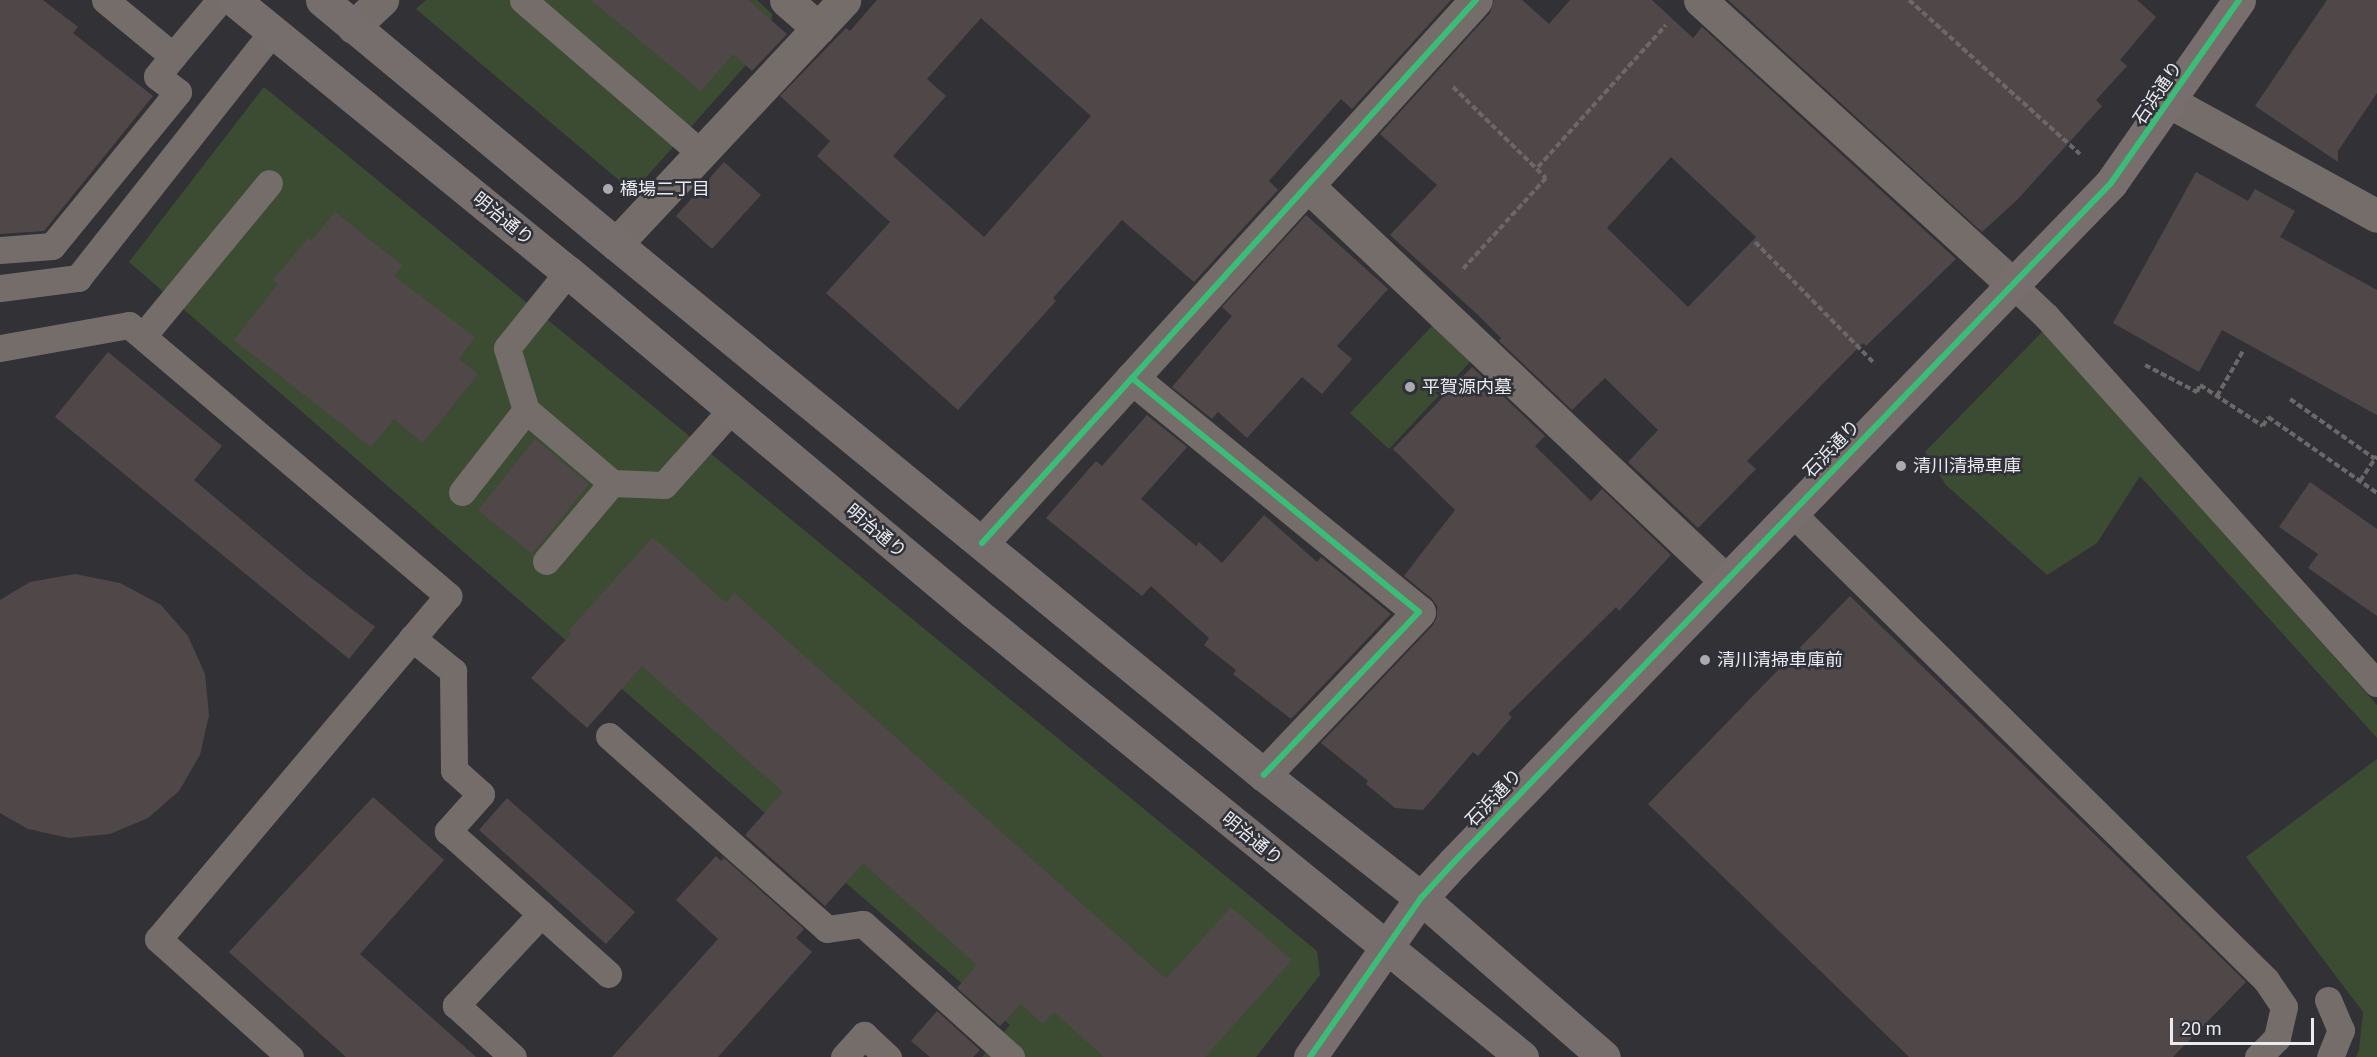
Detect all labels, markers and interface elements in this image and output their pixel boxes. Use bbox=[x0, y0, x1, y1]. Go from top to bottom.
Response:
street label: 石浜通り bbox=[2129, 57, 2187, 129]
place label: 橋場二丁目 bbox=[620, 178, 710, 200]
marker: 橋場二丁目 bbox=[601, 182, 615, 196]
street label: 明治通り bbox=[468, 188, 538, 250]
place label: 平賀源内墓 bbox=[1422, 376, 1512, 398]
marker: 平賀源内墓 bbox=[1403, 380, 1417, 394]
street label: 石浜通り bbox=[1799, 416, 1865, 482]
place label: 清川清掃車庫 bbox=[1913, 455, 2021, 477]
marker: 清川清掃車庫 bbox=[1894, 459, 1908, 473]
street label: 明治通り bbox=[841, 500, 911, 562]
place label: 清川清掃車庫前 bbox=[1717, 649, 1843, 671]
marker: 清川清掃車庫前 bbox=[1698, 653, 1712, 667]
street label: 石浜通り bbox=[1461, 765, 1527, 831]
street label: 明治通り bbox=[1217, 808, 1287, 870]
scale bar bbox=[2173, 1006, 2317, 1044]
text: 20 m bbox=[2181, 1018, 2221, 1039]

